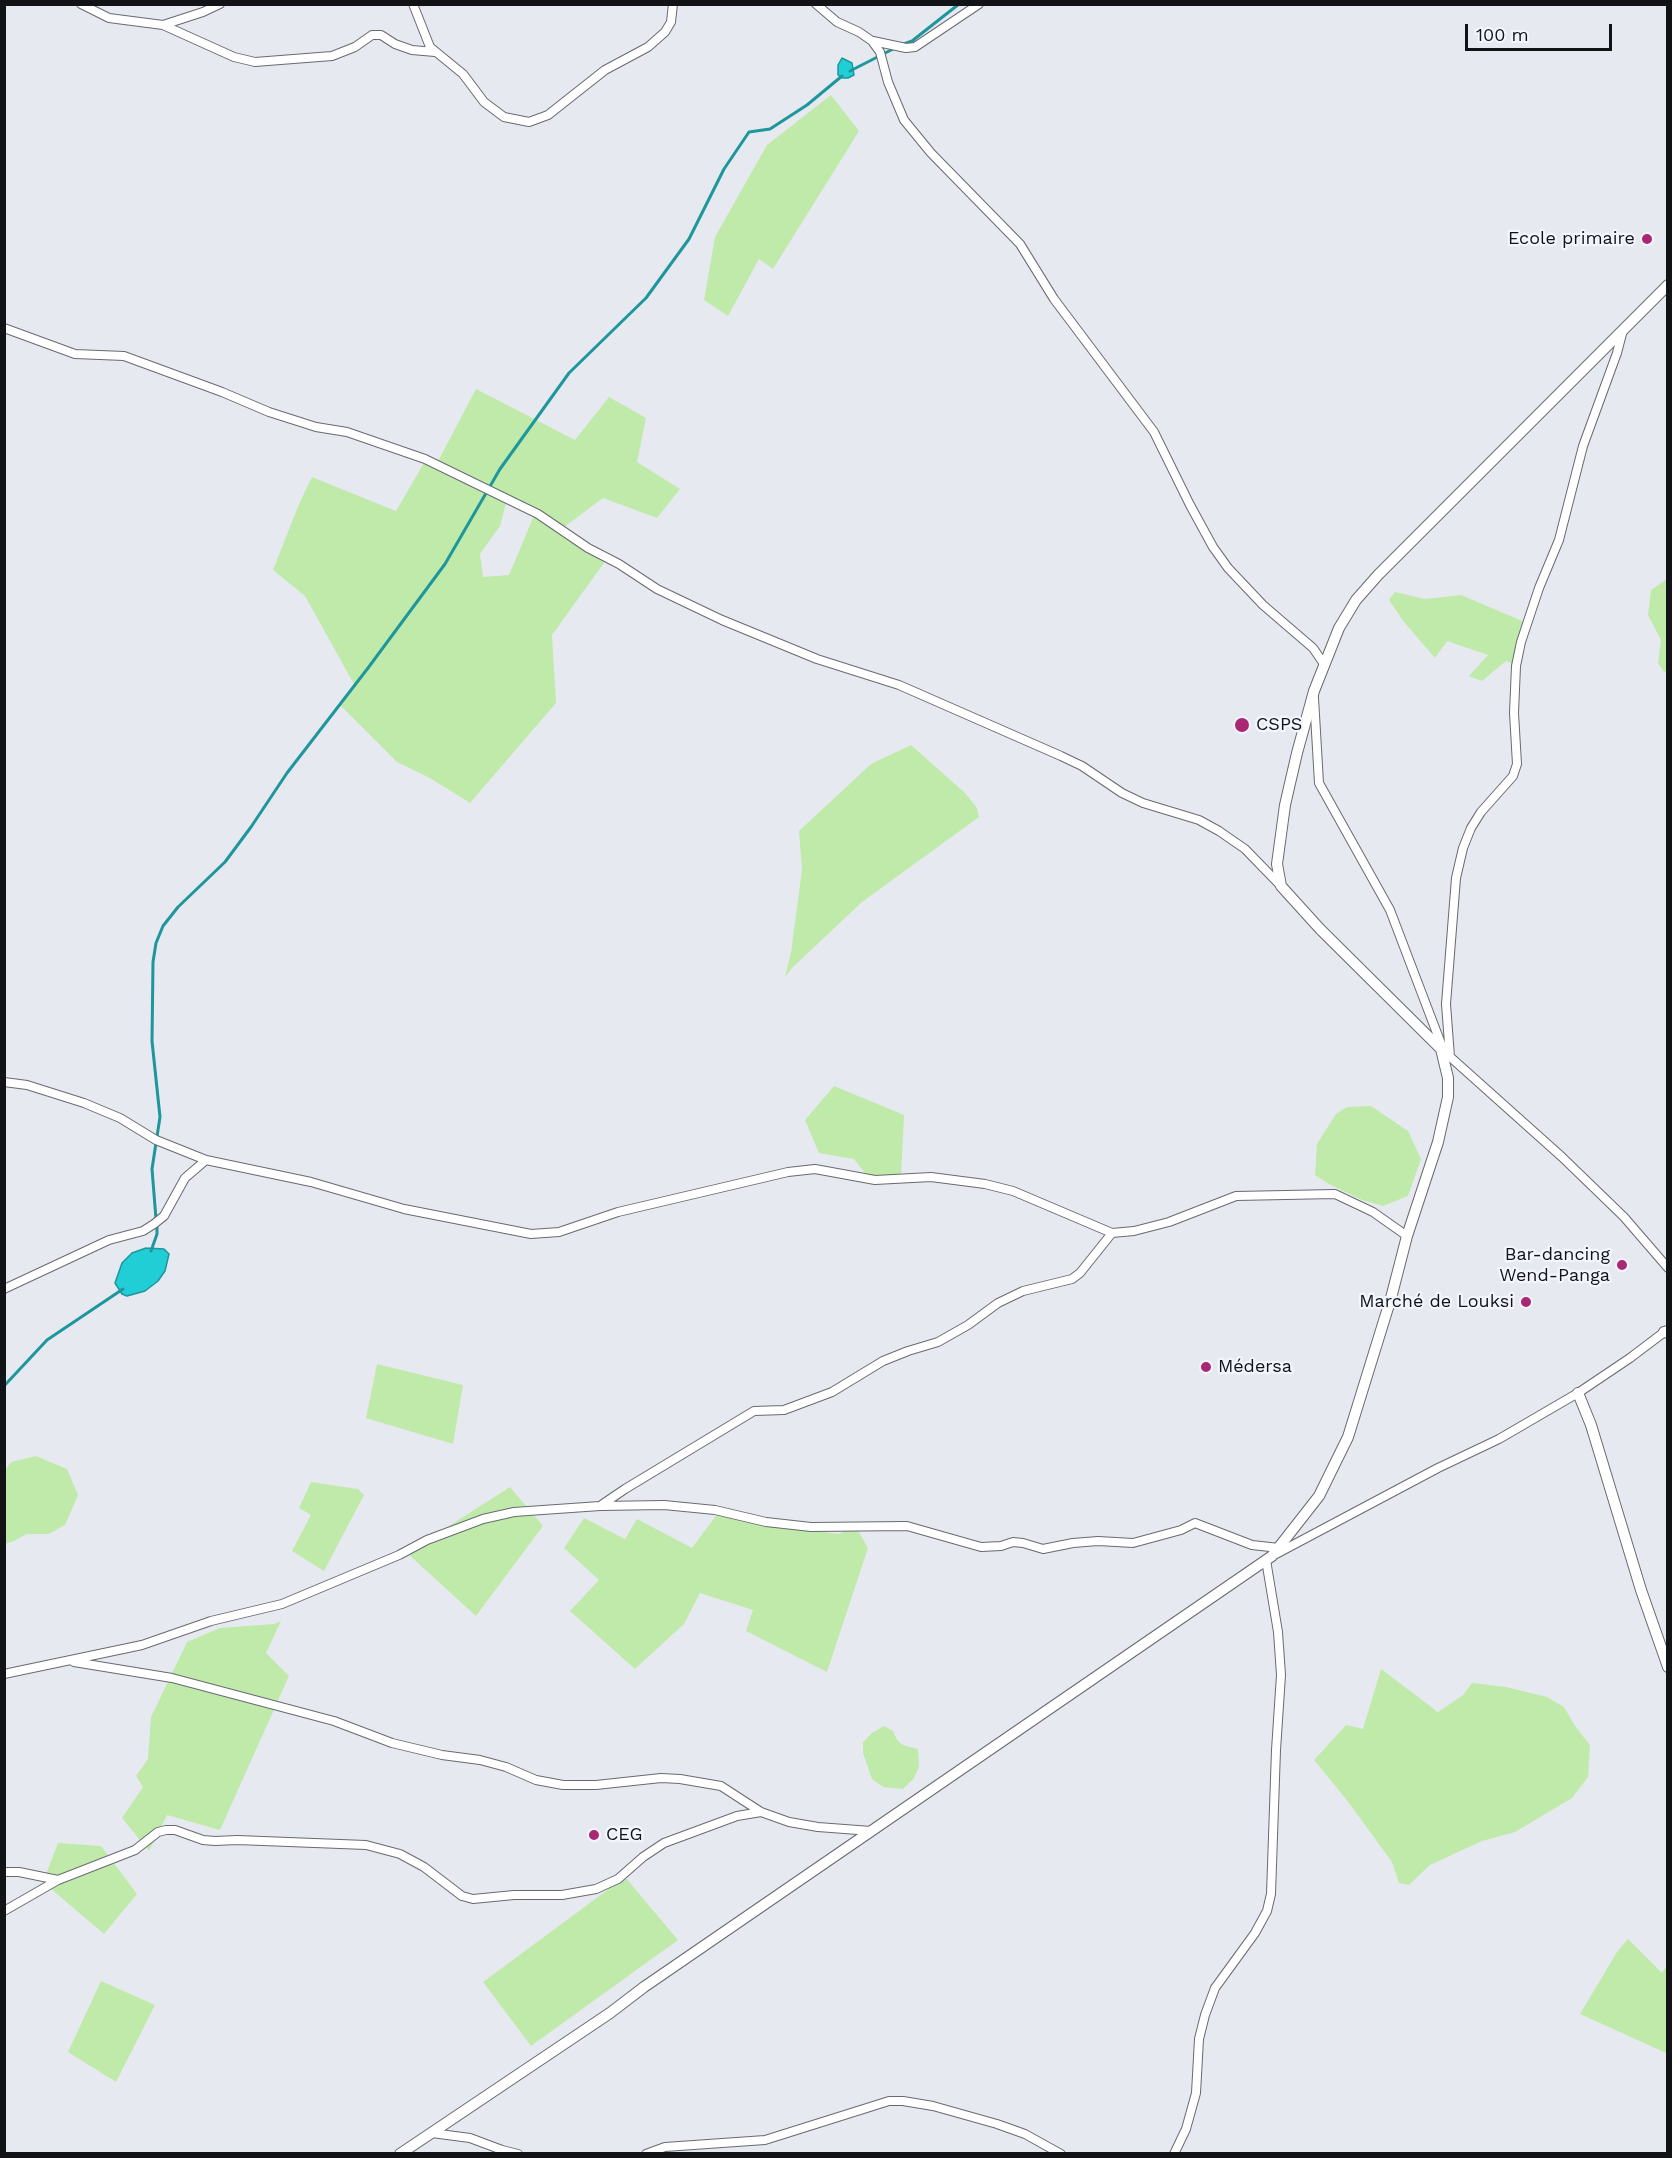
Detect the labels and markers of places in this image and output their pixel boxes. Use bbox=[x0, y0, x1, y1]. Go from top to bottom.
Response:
place label: Ecole primaire bbox=[1508, 228, 1635, 250]
marker: Ecole primaire bbox=[1640, 232, 1654, 246]
place label: CSPS bbox=[1256, 714, 1302, 736]
marker: CSPS bbox=[1233, 716, 1251, 734]
place label: Bar-dancing Wend-Panga bbox=[1499, 1244, 1610, 1286]
marker: Bar-dancing Wend-Panga bbox=[1615, 1258, 1629, 1272]
place label: Marché de Louksi bbox=[1359, 1291, 1514, 1313]
marker: Marché de Louksi bbox=[1519, 1295, 1533, 1309]
place label: Médersa bbox=[1218, 1356, 1292, 1378]
marker: Médersa bbox=[1199, 1360, 1213, 1374]
place label: CEG bbox=[606, 1824, 643, 1846]
marker: CEG bbox=[587, 1828, 601, 1842]

